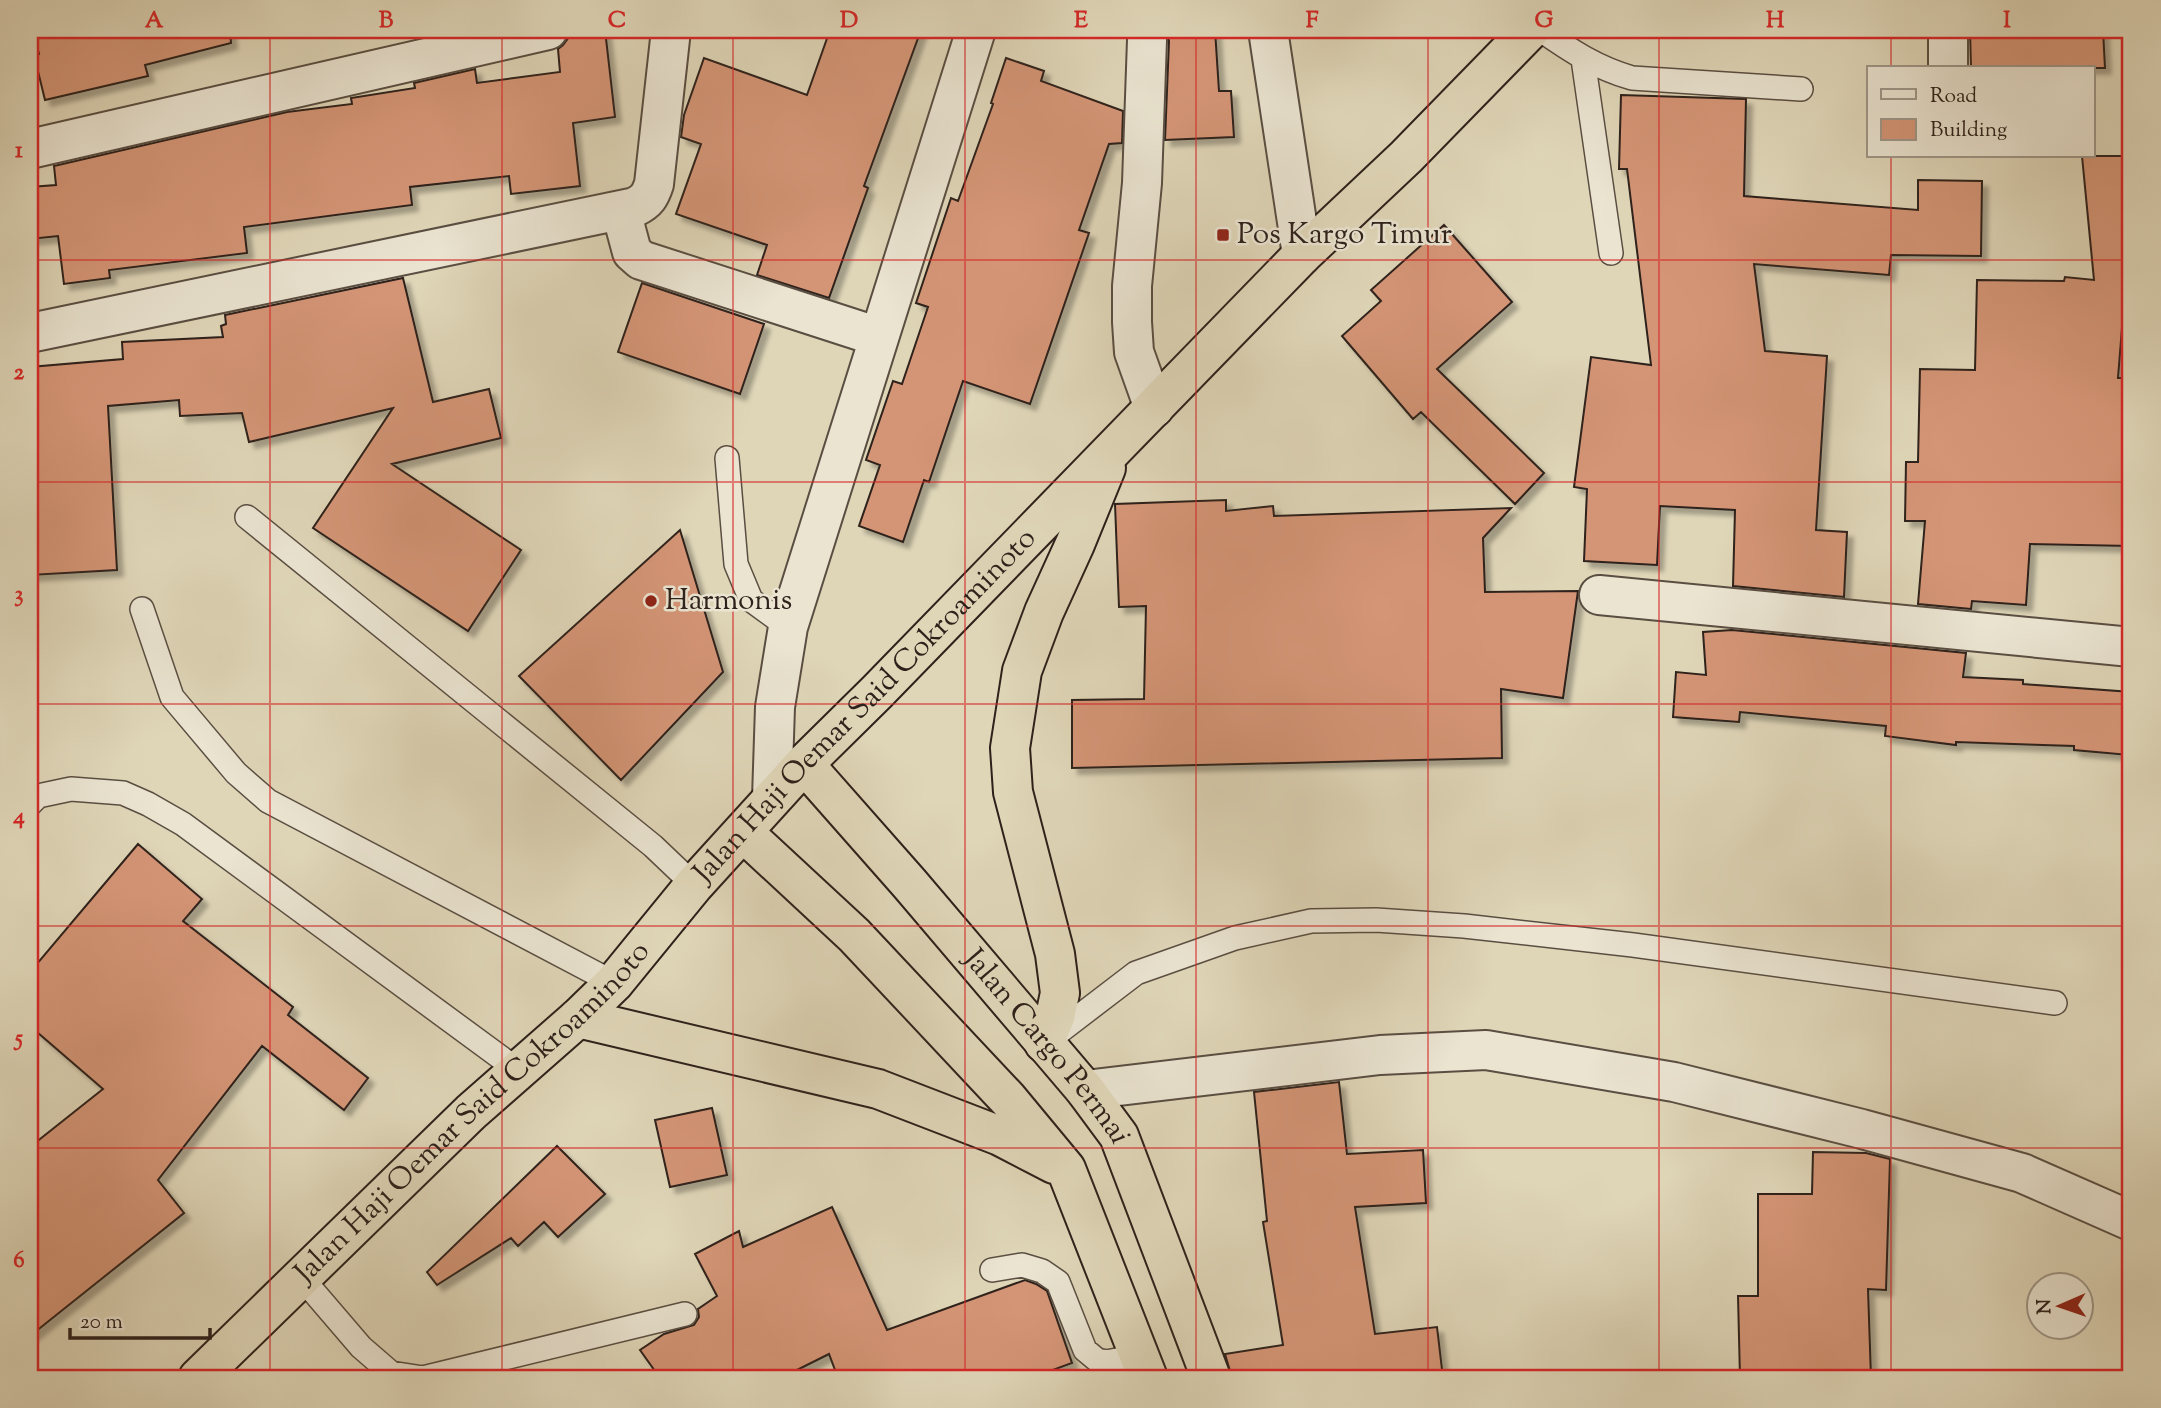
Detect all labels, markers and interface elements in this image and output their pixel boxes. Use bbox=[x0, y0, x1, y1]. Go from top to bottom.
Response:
text: A bbox=[145, 5, 164, 38]
text: B bbox=[379, 5, 394, 38]
text: C bbox=[608, 5, 626, 38]
text: D bbox=[840, 5, 858, 38]
text: E bbox=[1074, 5, 1088, 38]
text: F bbox=[1306, 5, 1319, 38]
text: G bbox=[1535, 5, 1554, 38]
text: H bbox=[1766, 5, 1785, 38]
text: I bbox=[2003, 5, 2011, 38]
legend bbox=[1867, 66, 2094, 158]
text: Road bbox=[1930, 82, 1977, 112]
text: Building bbox=[1930, 116, 2007, 146]
text: 1 bbox=[15, 135, 23, 168]
place label: Pos Kargo Timur bbox=[1237, 214, 1452, 257]
marker: Pos Kargo Timur bbox=[1215, 227, 1231, 243]
text: 2 bbox=[14, 357, 25, 390]
street label: Jalan Haji Oemar Said Cokroaminoto bbox=[682, 518, 1047, 895]
text: 3 bbox=[14, 579, 24, 612]
place label: Harmonis bbox=[665, 580, 792, 623]
marker: Harmonis bbox=[643, 593, 659, 609]
text: 4 bbox=[12, 801, 25, 834]
street label: Jalan Haji Oemar Said Cokroaminoto bbox=[284, 932, 661, 1295]
street label: Jalan Cargo Permai bbox=[952, 938, 1141, 1150]
text: 5 bbox=[13, 1023, 23, 1056]
text: 6 bbox=[13, 1245, 25, 1278]
north arrow bbox=[2024, 1272, 2094, 1342]
scale bar bbox=[70, 1296, 210, 1340]
text: N bbox=[2032, 1298, 2059, 1315]
text: 20 m bbox=[80, 1308, 123, 1338]

